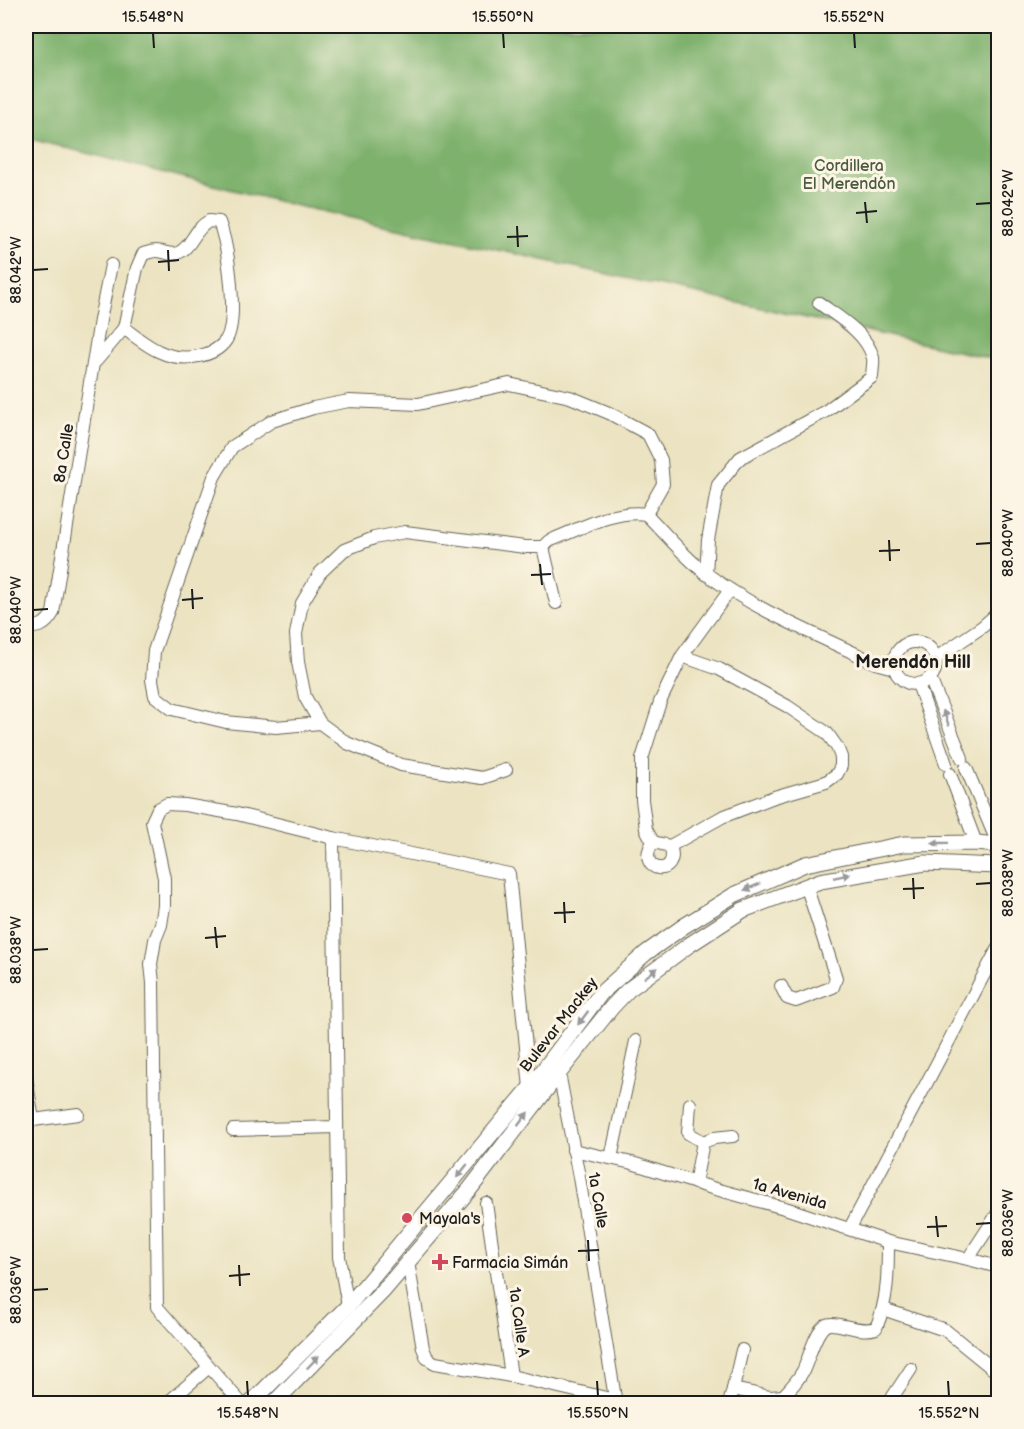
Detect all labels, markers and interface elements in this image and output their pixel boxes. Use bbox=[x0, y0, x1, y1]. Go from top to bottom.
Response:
text: 15.548°N bbox=[122, 8, 184, 27]
text: 15.550°N bbox=[472, 8, 534, 27]
text: 15.552°N bbox=[823, 8, 885, 27]
park label: Cordillera El Merendón bbox=[802, 157, 896, 194]
text: 88.042°W bbox=[999, 169, 1018, 237]
text: 88.042°W bbox=[7, 236, 26, 304]
street label: 8a Calle bbox=[50, 422, 79, 484]
text: 88.040°W bbox=[999, 509, 1018, 577]
text: 88.040°W bbox=[7, 576, 26, 644]
district label: Merendón Hill bbox=[855, 652, 971, 673]
one-way arrow bbox=[941, 709, 950, 727]
one-way arrow bbox=[931, 839, 950, 848]
text: 88.038°W bbox=[999, 849, 1018, 917]
one-way arrow bbox=[832, 871, 851, 881]
one-way arrow bbox=[743, 883, 761, 892]
text: 88.038°W bbox=[7, 916, 26, 984]
one-way arrow bbox=[642, 967, 658, 979]
street label: Bulevar Mackey bbox=[516, 973, 603, 1076]
one-way arrow bbox=[576, 1010, 589, 1026]
one-way arrow bbox=[517, 1112, 529, 1127]
one-way arrow bbox=[455, 1163, 468, 1179]
street label: 1a Calle bbox=[583, 1171, 612, 1230]
street label: 1a Avenida bbox=[750, 1175, 829, 1214]
text: 88.036°W bbox=[999, 1189, 1018, 1257]
place label: Mayala's bbox=[419, 1210, 481, 1229]
marker: Mayala's bbox=[400, 1211, 414, 1225]
place label: Farmacia Simán bbox=[452, 1254, 568, 1273]
marker: Farmacia Simán bbox=[433, 1255, 447, 1269]
text: 88.036°W bbox=[7, 1256, 26, 1324]
street label: 1a Calle A bbox=[504, 1286, 533, 1359]
one-way arrow bbox=[306, 1355, 320, 1369]
text: 15.548°N bbox=[217, 1404, 279, 1423]
text: 15.550°N bbox=[567, 1404, 629, 1423]
text: 15.552°N bbox=[918, 1404, 980, 1423]

